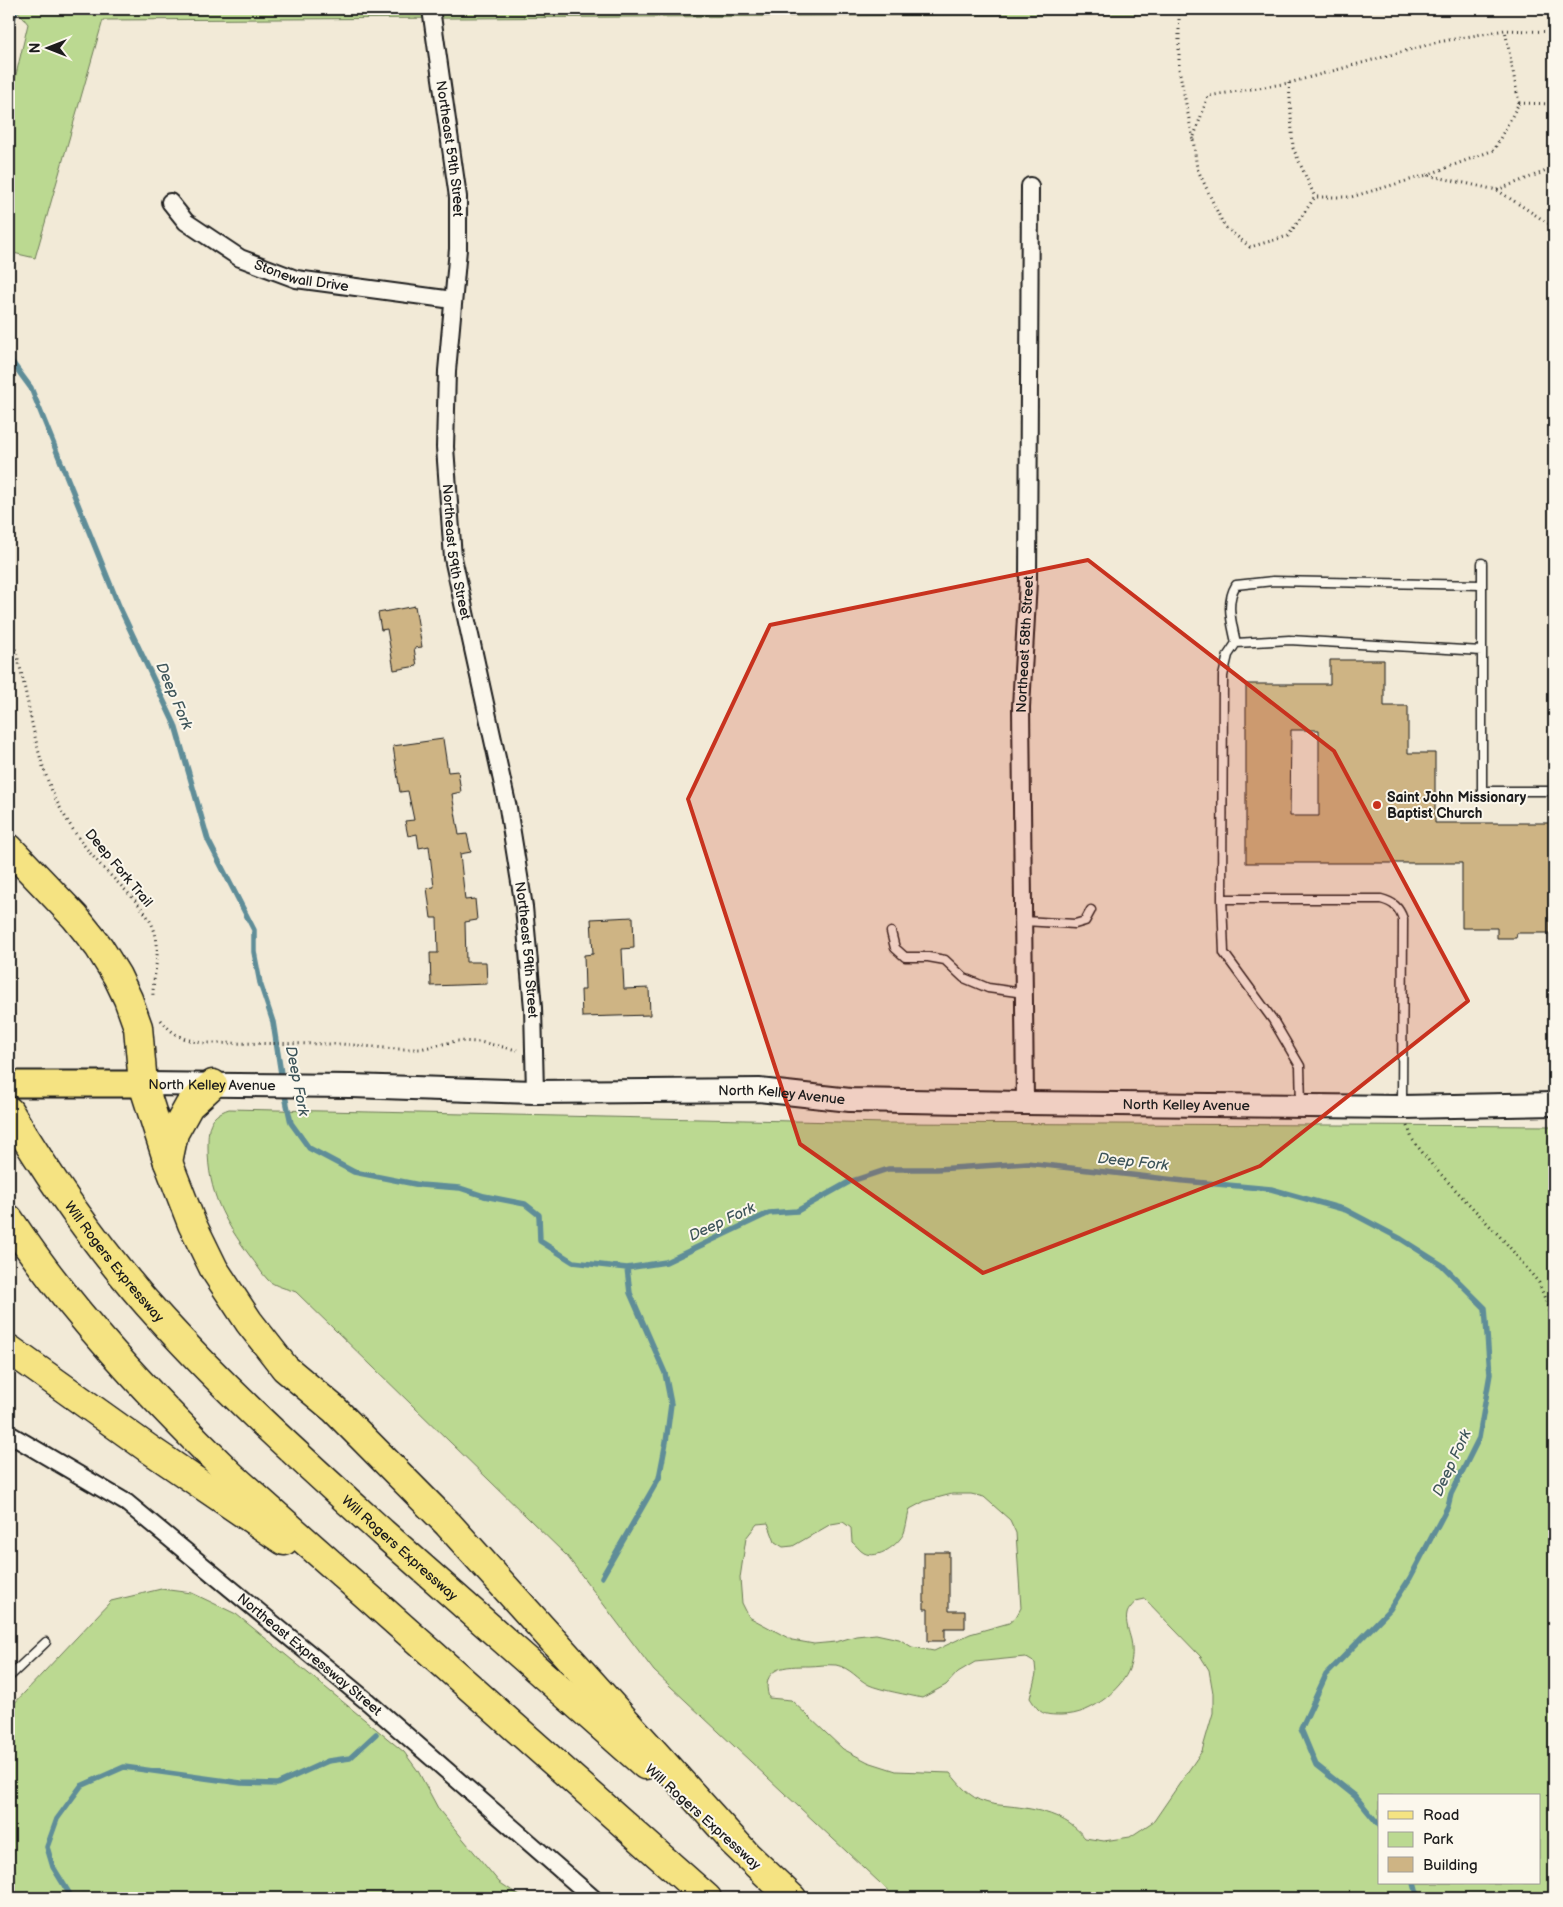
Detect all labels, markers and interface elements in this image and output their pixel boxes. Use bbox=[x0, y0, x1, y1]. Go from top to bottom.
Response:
north arrow bbox=[22, 22, 72, 72]
text: N bbox=[27, 43, 44, 53]
street label: Northeast 59th Street bbox=[433, 79, 467, 217]
street label: Stonewall Drive bbox=[252, 256, 350, 294]
street label: Northeast 59th Street bbox=[439, 483, 475, 622]
street label: Northeast 58th Street bbox=[1012, 575, 1037, 713]
water label: Deep Fork bbox=[151, 660, 197, 733]
place label: Saint John Missionary Baptist Church bbox=[1387, 789, 1527, 822]
marker: Saint John Missionary Baptist Church bbox=[1371, 799, 1383, 811]
street label: Deep Fork Trail bbox=[81, 826, 157, 910]
street label: Northeast 59th Street bbox=[512, 880, 542, 1019]
water label: Deep Fork bbox=[281, 1044, 313, 1118]
street label: North Kelley Avenue bbox=[148, 1076, 276, 1094]
street label: North Kelley Avenue bbox=[718, 1081, 846, 1108]
street label: North Kelley Avenue bbox=[1123, 1096, 1250, 1114]
water label: Deep Fork bbox=[1097, 1149, 1170, 1175]
street label: Will Rogers Expressway bbox=[61, 1198, 168, 1326]
water label: Deep Fork bbox=[686, 1198, 759, 1246]
water label: Deep Fork bbox=[1428, 1426, 1476, 1499]
street label: Will Rogers Expressway bbox=[338, 1491, 462, 1605]
street label: Northeast Expressway Street bbox=[234, 1589, 386, 1719]
street label: Will Rogers Expressway bbox=[642, 1761, 765, 1874]
legend bbox=[1378, 1794, 1540, 1884]
text: Road bbox=[1423, 1806, 1459, 1825]
text: Park bbox=[1423, 1830, 1454, 1849]
text: Building bbox=[1423, 1856, 1478, 1875]

